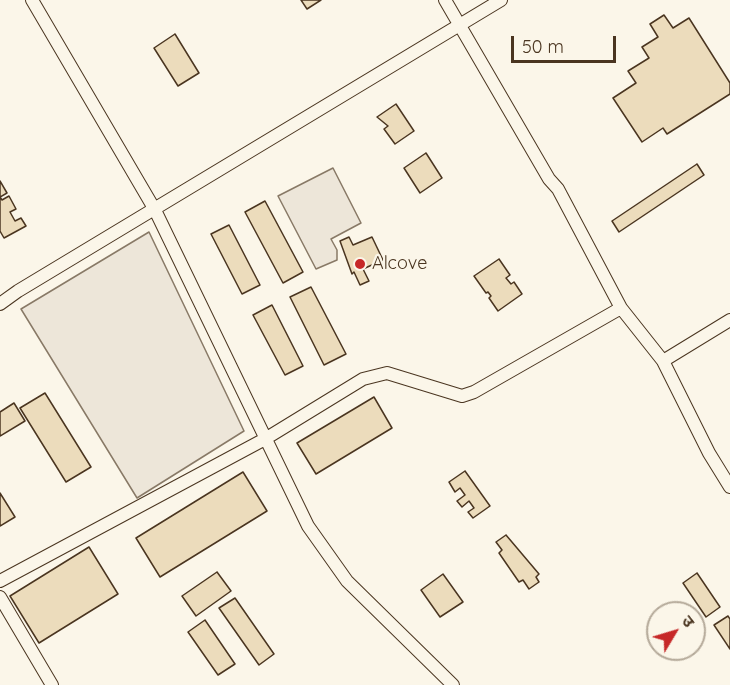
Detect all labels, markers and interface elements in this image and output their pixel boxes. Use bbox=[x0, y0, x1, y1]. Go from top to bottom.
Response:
scale bar bbox=[514, 24, 619, 62]
text: 50 m bbox=[522, 35, 564, 58]
place label: Alcove bbox=[372, 253, 427, 275]
marker: Alcove bbox=[353, 257, 367, 271]
north arrow bbox=[646, 601, 706, 661]
text: उ bbox=[678, 611, 699, 631]

